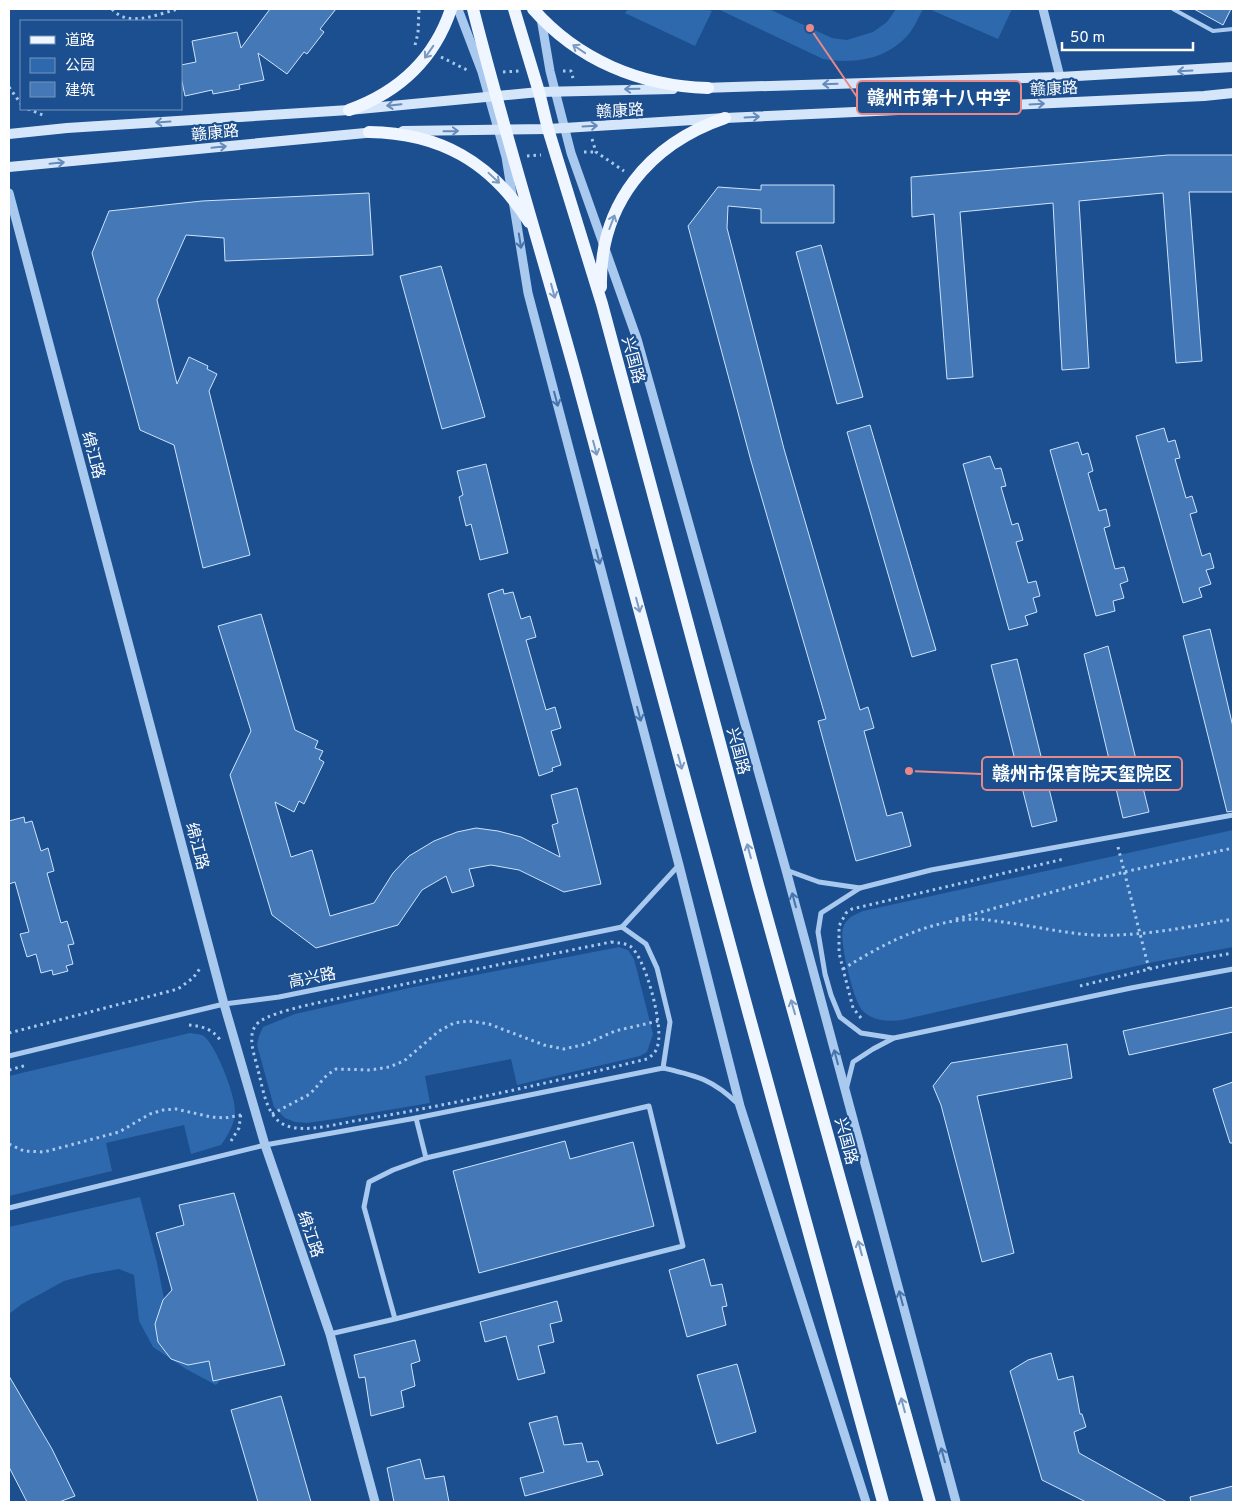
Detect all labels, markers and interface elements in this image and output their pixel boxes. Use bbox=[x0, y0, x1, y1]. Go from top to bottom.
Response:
legend bbox=[20, 20, 182, 110]
scale bar bbox=[1062, 20, 1193, 52]
text: 50 m bbox=[1070, 29, 1105, 48]
text: 道路 bbox=[65, 32, 95, 51]
one-way arrow bbox=[572, 44, 586, 54]
one-way arrow bbox=[424, 45, 434, 59]
text: 公园 bbox=[65, 57, 95, 76]
one-way arrow bbox=[1177, 66, 1193, 76]
street label: 赣康路 bbox=[1030, 78, 1079, 101]
one-way arrow bbox=[822, 79, 838, 89]
callout: 赣州市第十八中学 bbox=[857, 81, 1021, 114]
text: 建筑 bbox=[65, 82, 95, 101]
one-way arrow bbox=[625, 85, 641, 94]
text: 赣州市第十八中学 bbox=[867, 87, 1011, 111]
one-way arrow bbox=[387, 100, 403, 110]
street label: 赣康路 bbox=[596, 100, 645, 123]
one-way arrow bbox=[1029, 100, 1045, 109]
one-way arrow bbox=[744, 113, 760, 122]
one-way arrow bbox=[155, 118, 171, 127]
street label: 赣康路 bbox=[190, 121, 240, 146]
one-way arrow bbox=[582, 122, 598, 131]
one-way arrow bbox=[442, 126, 459, 136]
one-way arrow bbox=[211, 142, 227, 151]
one-way arrow bbox=[49, 158, 65, 167]
one-way arrow bbox=[487, 172, 500, 184]
one-way arrow bbox=[608, 215, 617, 230]
one-way arrow bbox=[516, 233, 526, 249]
one-way arrow bbox=[548, 283, 558, 299]
street label: 兴国路 bbox=[616, 335, 648, 386]
one-way arrow bbox=[552, 391, 561, 407]
street label: 绵江路 bbox=[76, 430, 108, 481]
one-way arrow bbox=[591, 440, 600, 456]
one-way arrow bbox=[593, 548, 603, 564]
one-way arrow bbox=[633, 597, 643, 613]
one-way arrow bbox=[635, 705, 644, 721]
street label: 兴国路 bbox=[721, 726, 753, 777]
one-way arrow bbox=[676, 753, 685, 769]
callout: 赣州市保育院天玺院区 bbox=[982, 757, 1182, 790]
text: 赣州市保育院天玺院区 bbox=[992, 763, 1172, 787]
street label: 绵江路 bbox=[180, 821, 212, 872]
one-way arrow bbox=[744, 843, 753, 859]
one-way arrow bbox=[789, 892, 798, 908]
street label: 高兴路 bbox=[287, 965, 338, 993]
one-way arrow bbox=[787, 1000, 797, 1016]
one-way arrow bbox=[831, 1049, 840, 1065]
street label: 兴国路 bbox=[829, 1116, 861, 1167]
street label: 绵江路 bbox=[292, 1209, 326, 1261]
one-way arrow bbox=[854, 1240, 864, 1256]
one-way arrow bbox=[896, 1291, 905, 1307]
one-way arrow bbox=[897, 1397, 907, 1413]
one-way arrow bbox=[938, 1448, 948, 1464]

